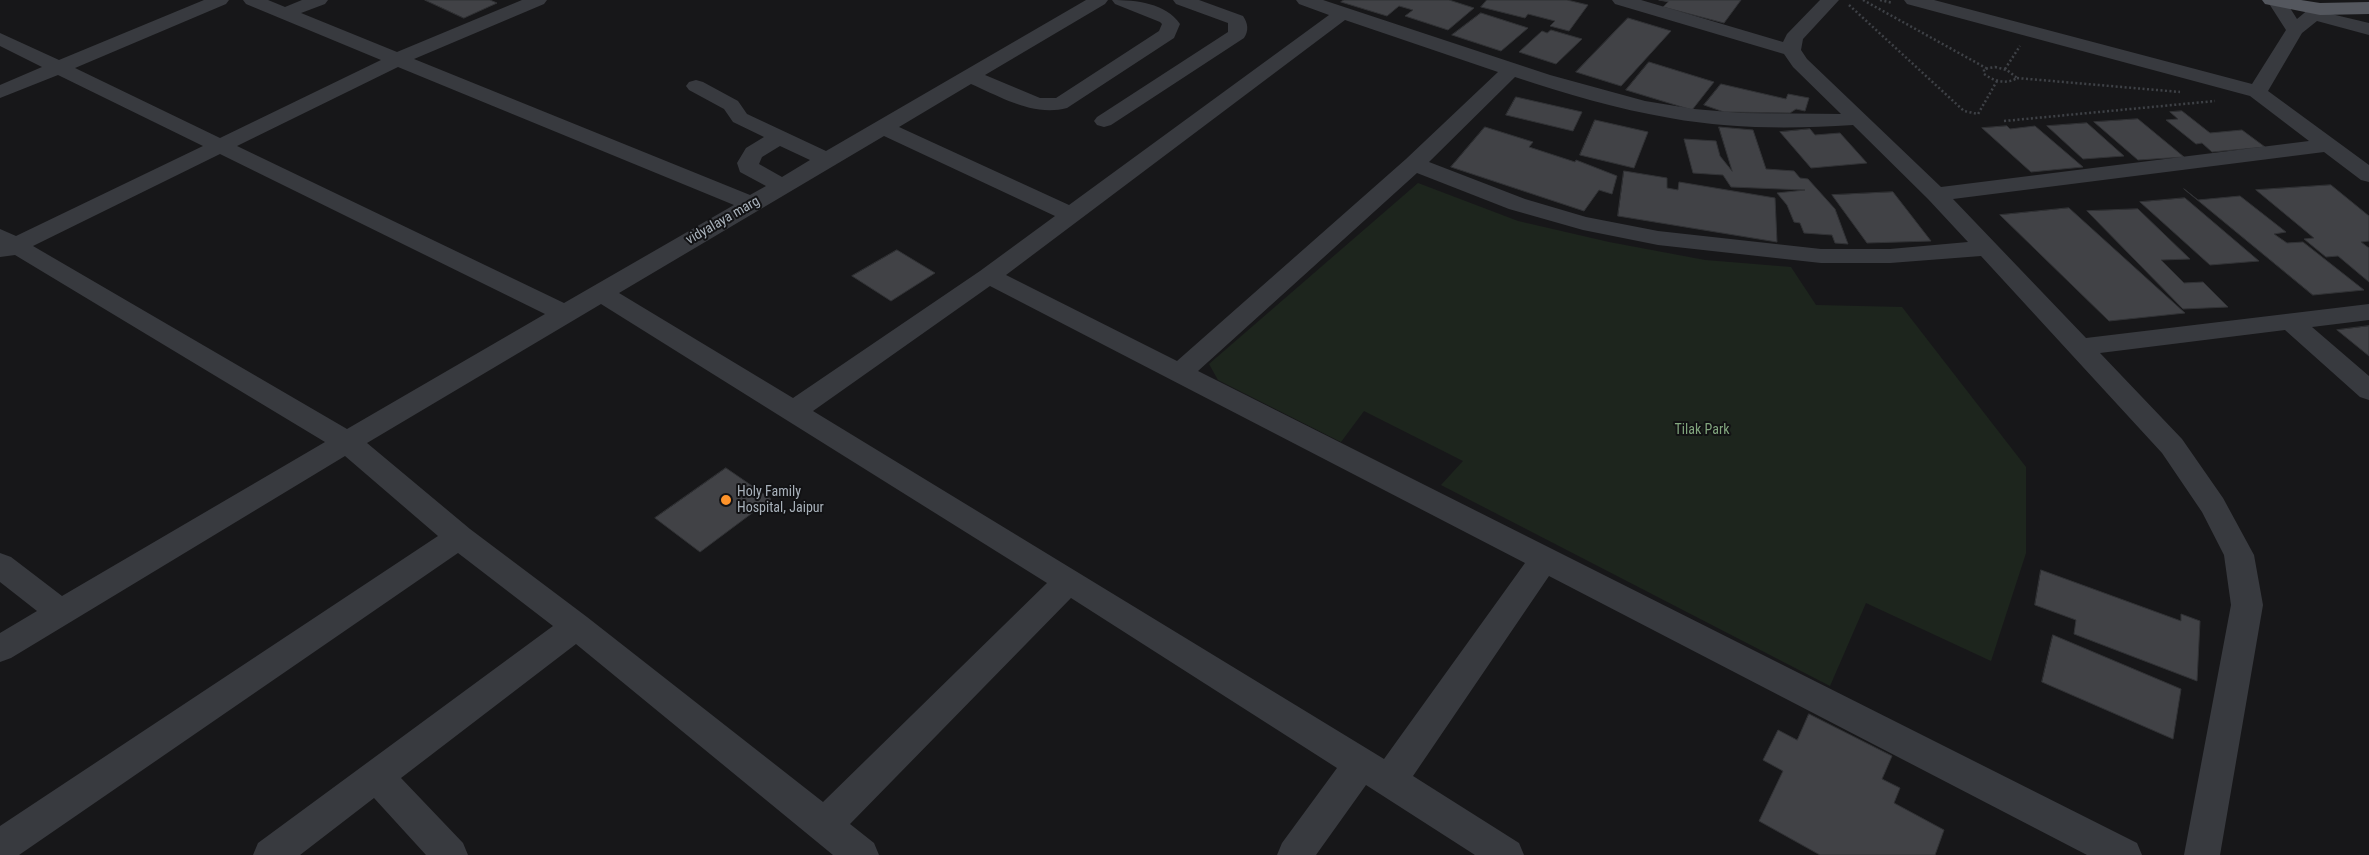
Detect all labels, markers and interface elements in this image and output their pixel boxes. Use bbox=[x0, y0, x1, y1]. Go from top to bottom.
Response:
street label: vidyalaya marg bbox=[683, 193, 763, 249]
park label: Tilak Park bbox=[1675, 422, 1729, 438]
place label: Holy Family Hospital, Jaipur bbox=[737, 484, 824, 516]
marker: Holy Family Hospital, Jaipur bbox=[719, 493, 733, 507]

